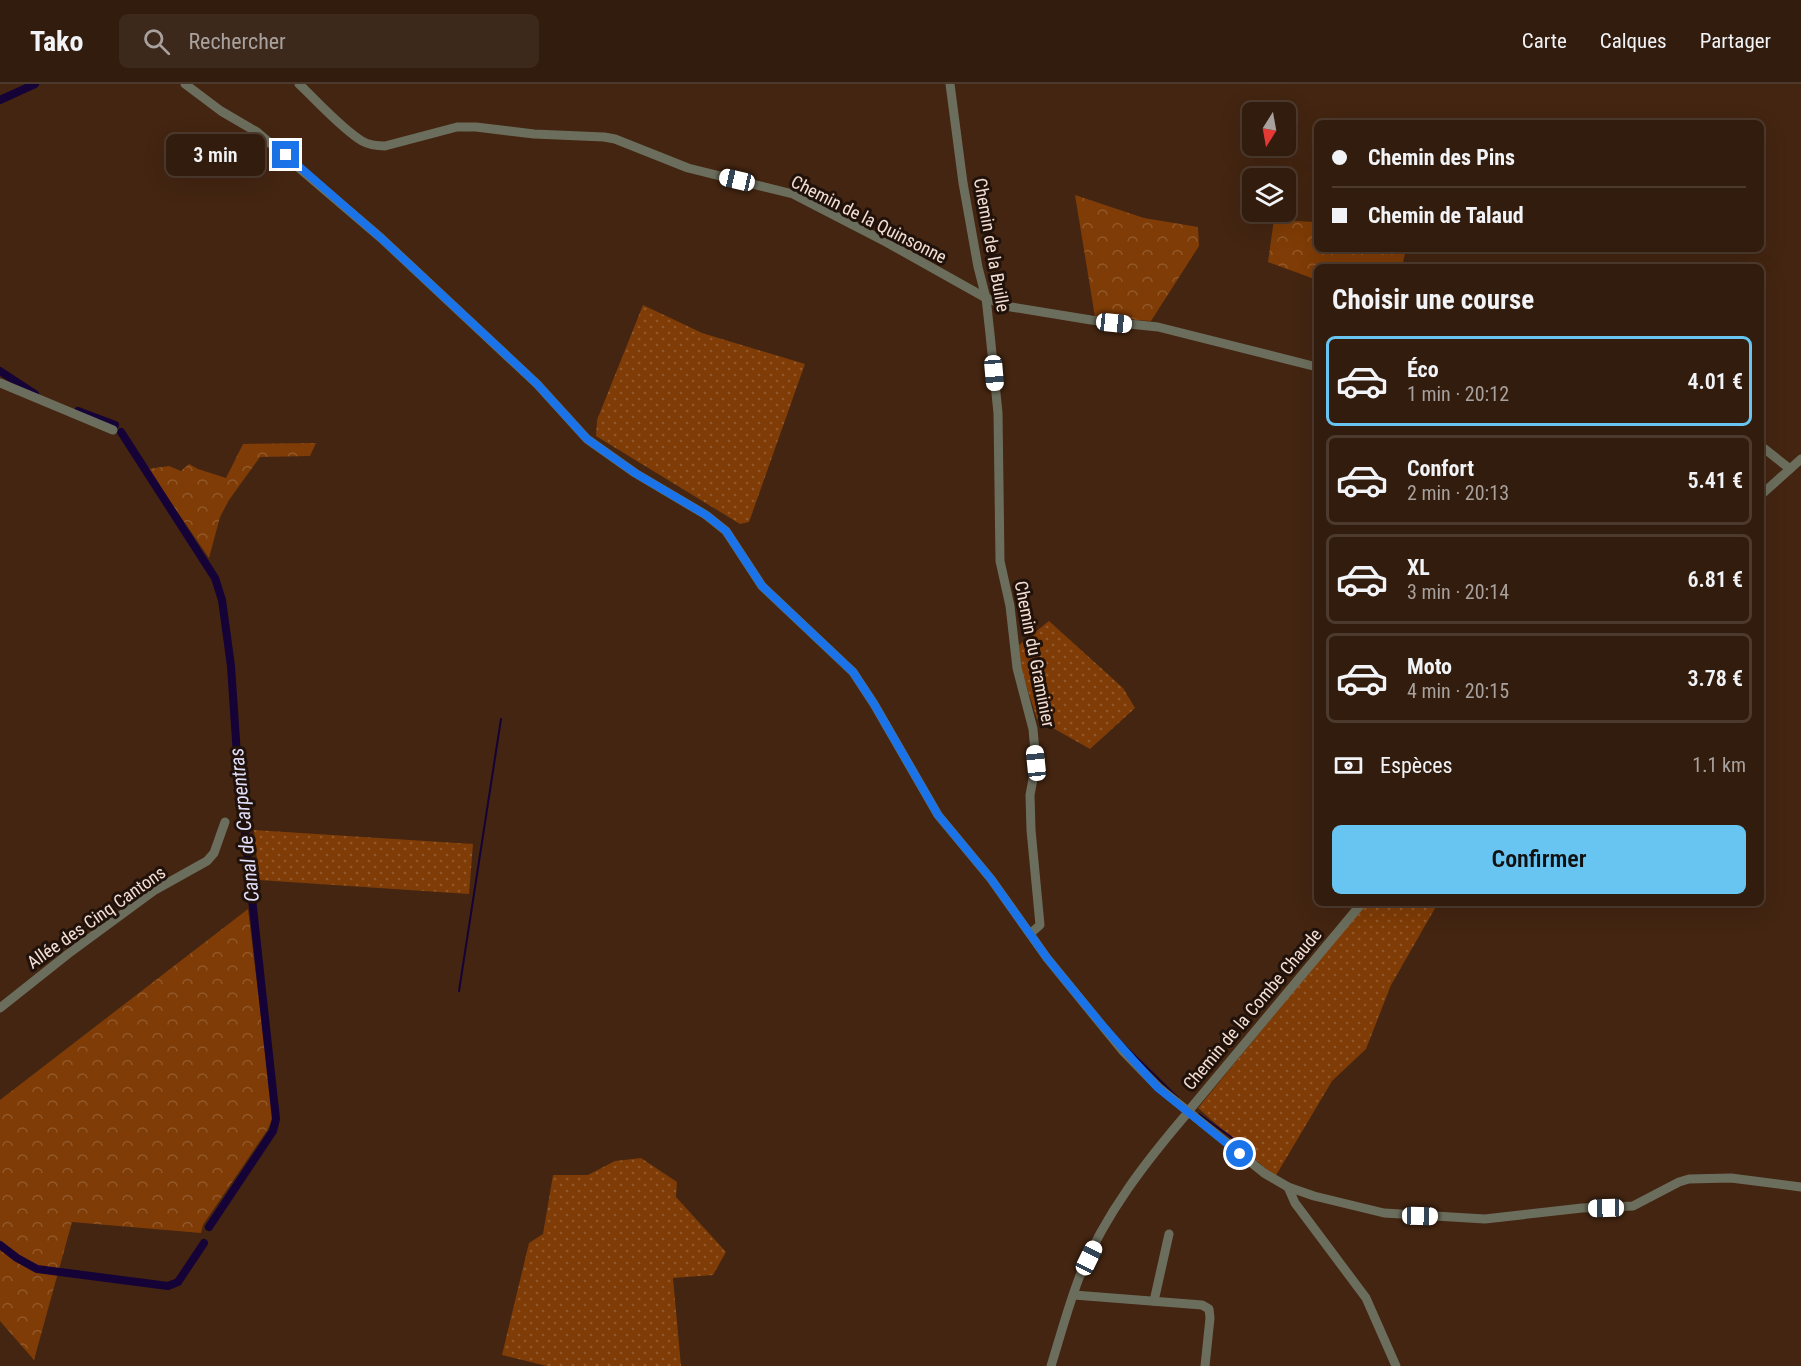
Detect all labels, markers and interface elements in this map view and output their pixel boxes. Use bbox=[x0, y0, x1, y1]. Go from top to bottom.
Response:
search box bbox=[119, 14, 539, 68]
text: Tako bbox=[30, 25, 83, 58]
icon: search bbox=[140, 25, 173, 58]
text: Rechercher bbox=[188, 29, 286, 54]
text: Carte bbox=[1522, 29, 1567, 53]
text: Calques bbox=[1600, 29, 1667, 53]
text: Partager bbox=[1700, 29, 1771, 53]
north arrow bbox=[1242, 102, 1296, 156]
map controls bbox=[1242, 102, 1296, 222]
callout: 3 min bbox=[166, 134, 265, 176]
route end bbox=[272, 141, 299, 168]
text: 3 min bbox=[193, 143, 238, 167]
text: Chemin des Pins bbox=[1368, 145, 1515, 170]
car bbox=[717, 167, 757, 193]
button: layers bbox=[1242, 168, 1296, 222]
street label: Chemin de la Quinsonne bbox=[788, 171, 950, 267]
street label: Chemin de la Buille bbox=[970, 176, 1014, 314]
text: Chemin de Talaud bbox=[1368, 203, 1524, 228]
text: Choisir une course bbox=[1332, 284, 1534, 316]
car bbox=[1095, 312, 1133, 334]
car bbox=[983, 354, 1005, 392]
icon: car bbox=[1335, 354, 1389, 408]
text: Éco bbox=[1407, 357, 1439, 382]
text: 4.01 € bbox=[1687, 369, 1743, 394]
text: 1 min · 20:12 bbox=[1407, 382, 1509, 406]
icon: car bbox=[1335, 453, 1389, 507]
text: Confort bbox=[1407, 456, 1474, 481]
text: 5.41 € bbox=[1687, 468, 1743, 493]
text: 2 min · 20:13 bbox=[1407, 481, 1509, 505]
icon: car bbox=[1335, 552, 1389, 606]
text: XL bbox=[1407, 555, 1430, 580]
text: 6.81 € bbox=[1687, 567, 1743, 592]
street label: Chemin du Graminier bbox=[1011, 579, 1060, 729]
text: 3 min · 20:14 bbox=[1407, 580, 1509, 604]
icon: car bbox=[1335, 651, 1389, 705]
text: Moto bbox=[1407, 654, 1452, 679]
text: 3.78 € bbox=[1687, 666, 1743, 691]
text: 4 min · 20:15 bbox=[1407, 679, 1509, 703]
car bbox=[1025, 744, 1047, 782]
water label: Canal de Carpentras bbox=[224, 747, 264, 903]
icon: cash bbox=[1332, 749, 1365, 782]
text: Espèces bbox=[1380, 753, 1453, 778]
text: 1.1 km bbox=[1692, 753, 1746, 777]
button: Confirmer bbox=[1332, 825, 1746, 894]
street label: Allée des Cinq Cantons bbox=[23, 861, 169, 973]
street label: Chemin de la Combe Chaude bbox=[1178, 924, 1326, 1094]
route start bbox=[1226, 1140, 1253, 1167]
car bbox=[1588, 1199, 1624, 1217]
car bbox=[1402, 1207, 1438, 1225]
car bbox=[1073, 1238, 1105, 1278]

